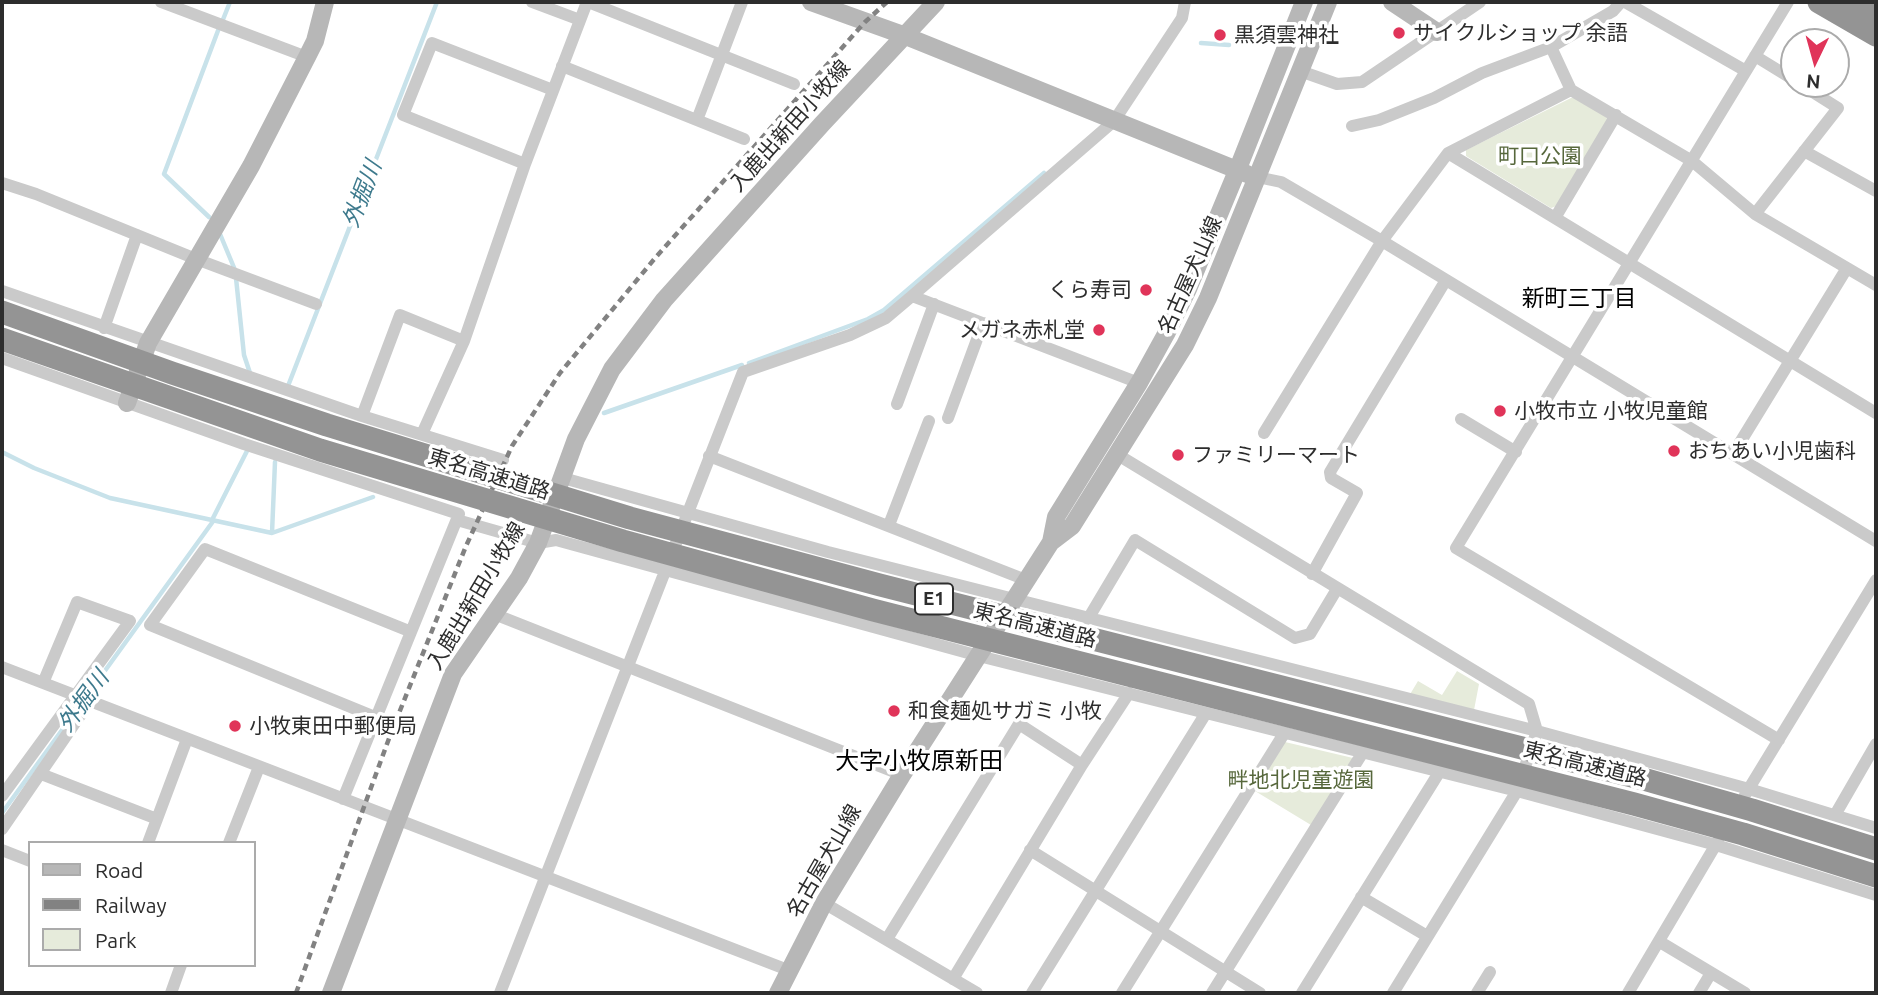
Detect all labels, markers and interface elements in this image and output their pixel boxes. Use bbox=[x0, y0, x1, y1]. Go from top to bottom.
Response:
place label: サイクルショップ 余語 bbox=[1413, 20, 1628, 46]
place label: 黒須雲神社 bbox=[1234, 22, 1339, 48]
marker: サイクルショップ 余語 bbox=[1391, 25, 1407, 41]
marker: 黒須雲神社 bbox=[1212, 27, 1228, 43]
north arrow bbox=[1780, 28, 1850, 98]
street label: 入鹿出新田小牧線 bbox=[724, 55, 856, 197]
text: N bbox=[1805, 70, 1821, 94]
park label: 町口公園 bbox=[1498, 143, 1582, 169]
water label: 外掘川 bbox=[337, 157, 387, 231]
street label: 名古屋犬山線 bbox=[1153, 212, 1227, 338]
place label: くら寿司 bbox=[1048, 277, 1132, 303]
marker: くら寿司 bbox=[1138, 282, 1154, 298]
district label: 新町三丁目 bbox=[1522, 284, 1636, 312]
place label: メガネ赤札堂 bbox=[959, 317, 1085, 343]
marker: メガネ赤札堂 bbox=[1091, 322, 1107, 338]
place label: 小牧市立 小牧児童館 bbox=[1514, 398, 1708, 424]
marker: 小牧市立 小牧児童館 bbox=[1492, 403, 1508, 419]
place label: おちあい小児歯科 bbox=[1688, 438, 1856, 464]
place label: ファミリーマート bbox=[1192, 442, 1360, 468]
marker: おちあい小児歯科 bbox=[1666, 443, 1682, 459]
street label: 東名高速道路 bbox=[425, 444, 553, 504]
marker: ファミリーマート bbox=[1170, 447, 1186, 463]
street label: 入鹿出新田小牧線 bbox=[422, 518, 530, 674]
road number: E1 bbox=[915, 584, 953, 614]
street label: 東名高速道路 bbox=[971, 598, 1099, 652]
water label: 外掘川 bbox=[52, 665, 114, 737]
place label: 和食麺処サガミ 小牧 bbox=[908, 698, 1102, 724]
marker: 和食麺処サガミ 小牧 bbox=[886, 703, 902, 719]
place label: 小牧東田中郵便局 bbox=[249, 713, 417, 739]
marker: 小牧東田中郵便局 bbox=[227, 718, 243, 734]
street label: 東名高速道路 bbox=[1521, 737, 1649, 791]
district label: 大字小牧原新田 bbox=[835, 747, 1003, 775]
park label: 畔地北児童遊園 bbox=[1228, 767, 1374, 793]
street label: 名古屋犬山線 bbox=[782, 800, 866, 922]
legend bbox=[28, 841, 256, 967]
text: Road bbox=[95, 858, 143, 882]
text: Railway bbox=[95, 893, 167, 917]
text: Park bbox=[95, 928, 137, 952]

